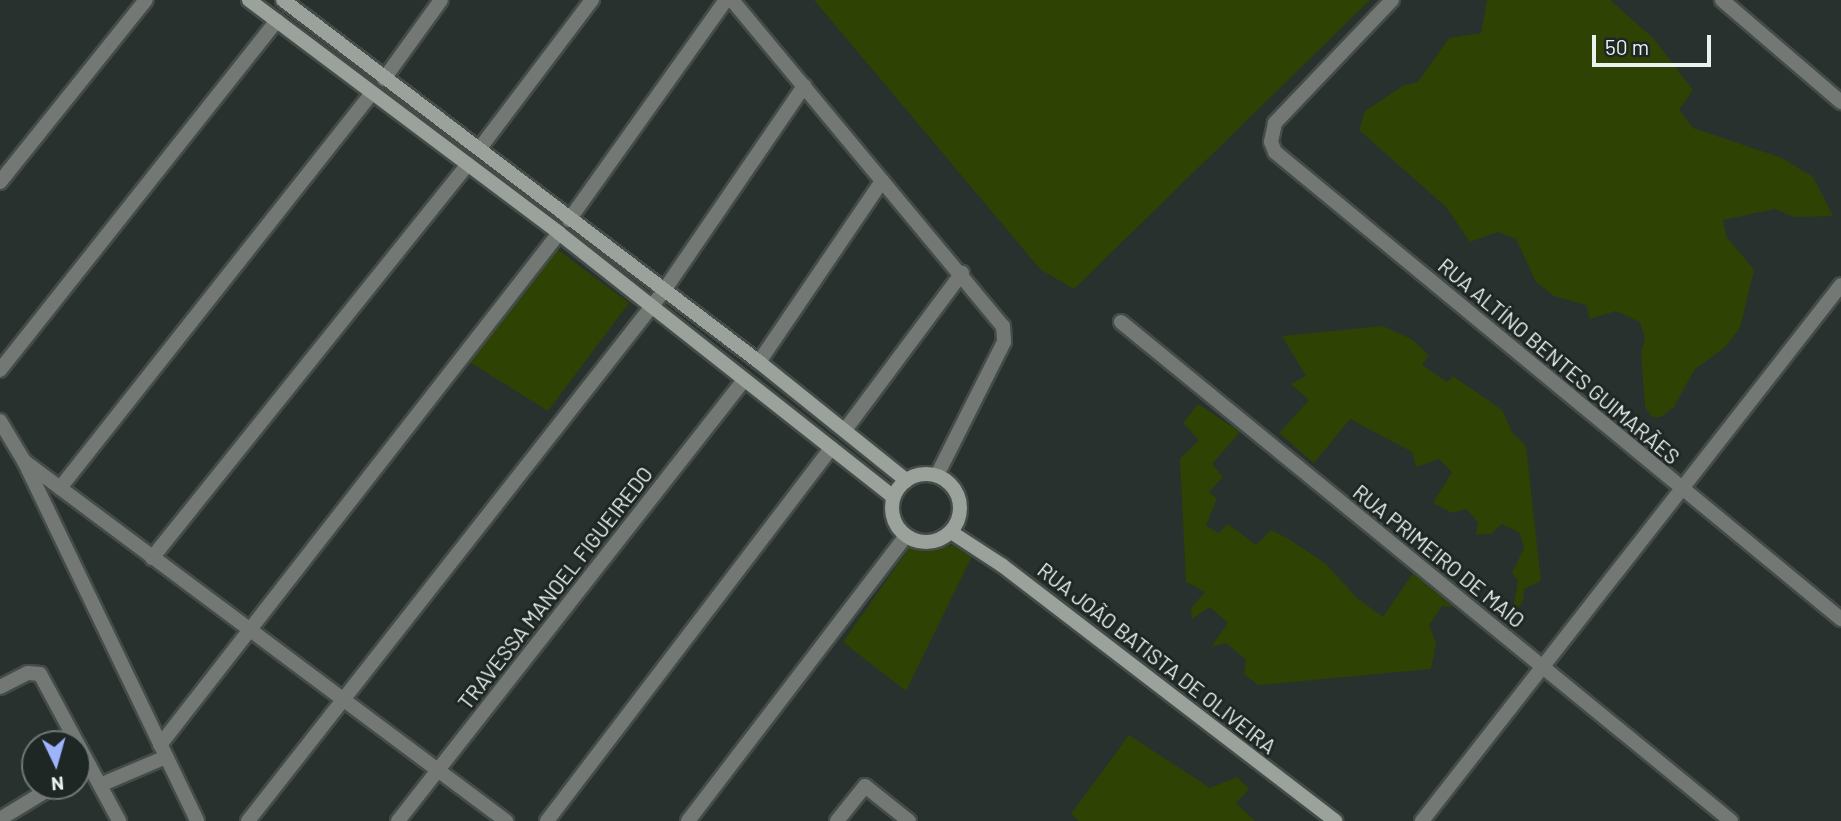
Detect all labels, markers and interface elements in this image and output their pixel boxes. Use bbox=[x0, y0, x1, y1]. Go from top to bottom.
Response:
scale bar bbox=[1596, 21, 1715, 65]
text: 50 m bbox=[1605, 34, 1649, 59]
street label: RUA ALTÍNO BENTES GUIMARÃES bbox=[1433, 253, 1685, 469]
street label: TRAVESSA MANOEL FIGUEIREDO bbox=[452, 462, 658, 714]
street label: RUA PRIMEIRO DE MAIO bbox=[1348, 479, 1530, 633]
street label: RUA JOÃO BATISTA DE OLIVEIRA bbox=[1033, 557, 1281, 759]
north arrow bbox=[21, 730, 91, 800]
text: N bbox=[50, 772, 65, 796]

